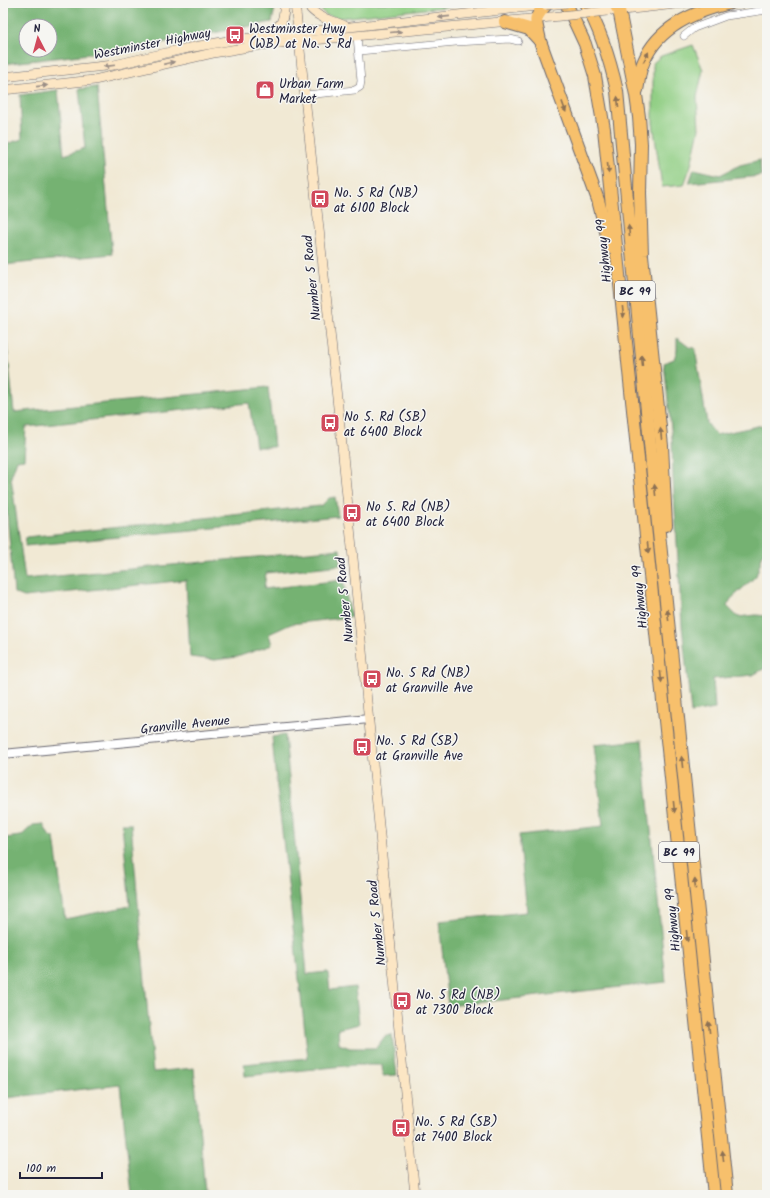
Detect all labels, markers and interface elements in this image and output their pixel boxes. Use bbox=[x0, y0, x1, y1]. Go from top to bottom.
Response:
one-way arrow bbox=[438, 13, 450, 20]
north arrow bbox=[18, 18, 58, 58]
place label: Westminster Hwy (WB) at No. 5 Rd bbox=[249, 19, 352, 55]
text: N bbox=[33, 20, 42, 38]
street label: Westminster Highway bbox=[92, 23, 213, 66]
bus stop icon: Westminster Hwy (WB) at No. 5 Rd bbox=[224, 24, 246, 46]
one-way arrow bbox=[390, 29, 402, 35]
one-way arrow bbox=[643, 52, 649, 63]
one-way arrow bbox=[163, 59, 176, 65]
one-way arrow bbox=[103, 63, 115, 69]
place label: Urban Farm Market bbox=[279, 74, 344, 110]
shop icon: Urban Farm Market bbox=[254, 79, 276, 101]
one-way arrow bbox=[36, 83, 48, 89]
one-way arrow bbox=[614, 96, 621, 108]
one-way arrow bbox=[562, 101, 568, 113]
one-way arrow bbox=[605, 162, 611, 174]
place label: No. 5 Rd (NB) at 6100 Block bbox=[334, 183, 418, 219]
bus stop icon: No. 5 Rd (NB) at 6100 Block bbox=[309, 188, 331, 210]
street label: Highway 99 bbox=[591, 217, 618, 284]
one-way arrow bbox=[626, 225, 633, 237]
street label: Number 5 Road bbox=[298, 234, 327, 322]
road number: BC 99 bbox=[615, 281, 655, 301]
one-way arrow bbox=[620, 306, 627, 318]
one-way arrow bbox=[638, 355, 645, 367]
place label: No 5. Rd (SB) at 6400 Block bbox=[344, 407, 427, 443]
bus stop icon: No 5. Rd (SB) at 6400 Block bbox=[319, 412, 341, 434]
one-way arrow bbox=[658, 428, 664, 440]
one-way arrow bbox=[651, 484, 658, 496]
place label: No 5. Rd (NB) at 6400 Block bbox=[366, 497, 450, 533]
bus stop icon: No 5. Rd (NB) at 6400 Block bbox=[341, 502, 363, 524]
one-way arrow bbox=[645, 542, 651, 554]
street label: Number 5 Road bbox=[331, 556, 360, 644]
street label: Highway 99 bbox=[627, 563, 654, 630]
one-way arrow bbox=[665, 609, 671, 621]
place label: No. 5 Rd (NB) at Granville Ave bbox=[386, 663, 473, 699]
bus stop icon: No. 5 Rd (NB) at Granville Ave bbox=[361, 668, 383, 690]
one-way arrow bbox=[658, 671, 664, 683]
street label: Granville Avenue bbox=[140, 710, 231, 741]
place label: No. 5 Rd (SB) at Granville Ave bbox=[376, 731, 463, 767]
bus stop icon: No. 5 Rd (SB) at Granville Ave bbox=[351, 736, 373, 758]
one-way arrow bbox=[679, 756, 686, 768]
one-way arrow bbox=[671, 801, 678, 813]
road number: BC 99 bbox=[659, 842, 699, 862]
one-way arrow bbox=[691, 878, 698, 890]
street label: Number 5 Road bbox=[363, 879, 392, 967]
street label: Highway 99 bbox=[660, 886, 687, 953]
one-way arrow bbox=[684, 930, 691, 942]
place label: No. 5 Rd (NB) at 7300 Block bbox=[416, 985, 500, 1021]
bus stop icon: No. 5 Rd (NB) at 7300 Block bbox=[391, 990, 413, 1012]
one-way arrow bbox=[706, 1021, 713, 1033]
place label: No. 5 Rd (SB) at 7400 Block bbox=[415, 1112, 498, 1148]
bus stop icon: No. 5 Rd (SB) at 7400 Block bbox=[390, 1117, 412, 1139]
one-way arrow bbox=[720, 1150, 726, 1162]
scale bar bbox=[20, 1154, 102, 1180]
text: 100 m bbox=[26, 1159, 57, 1178]

